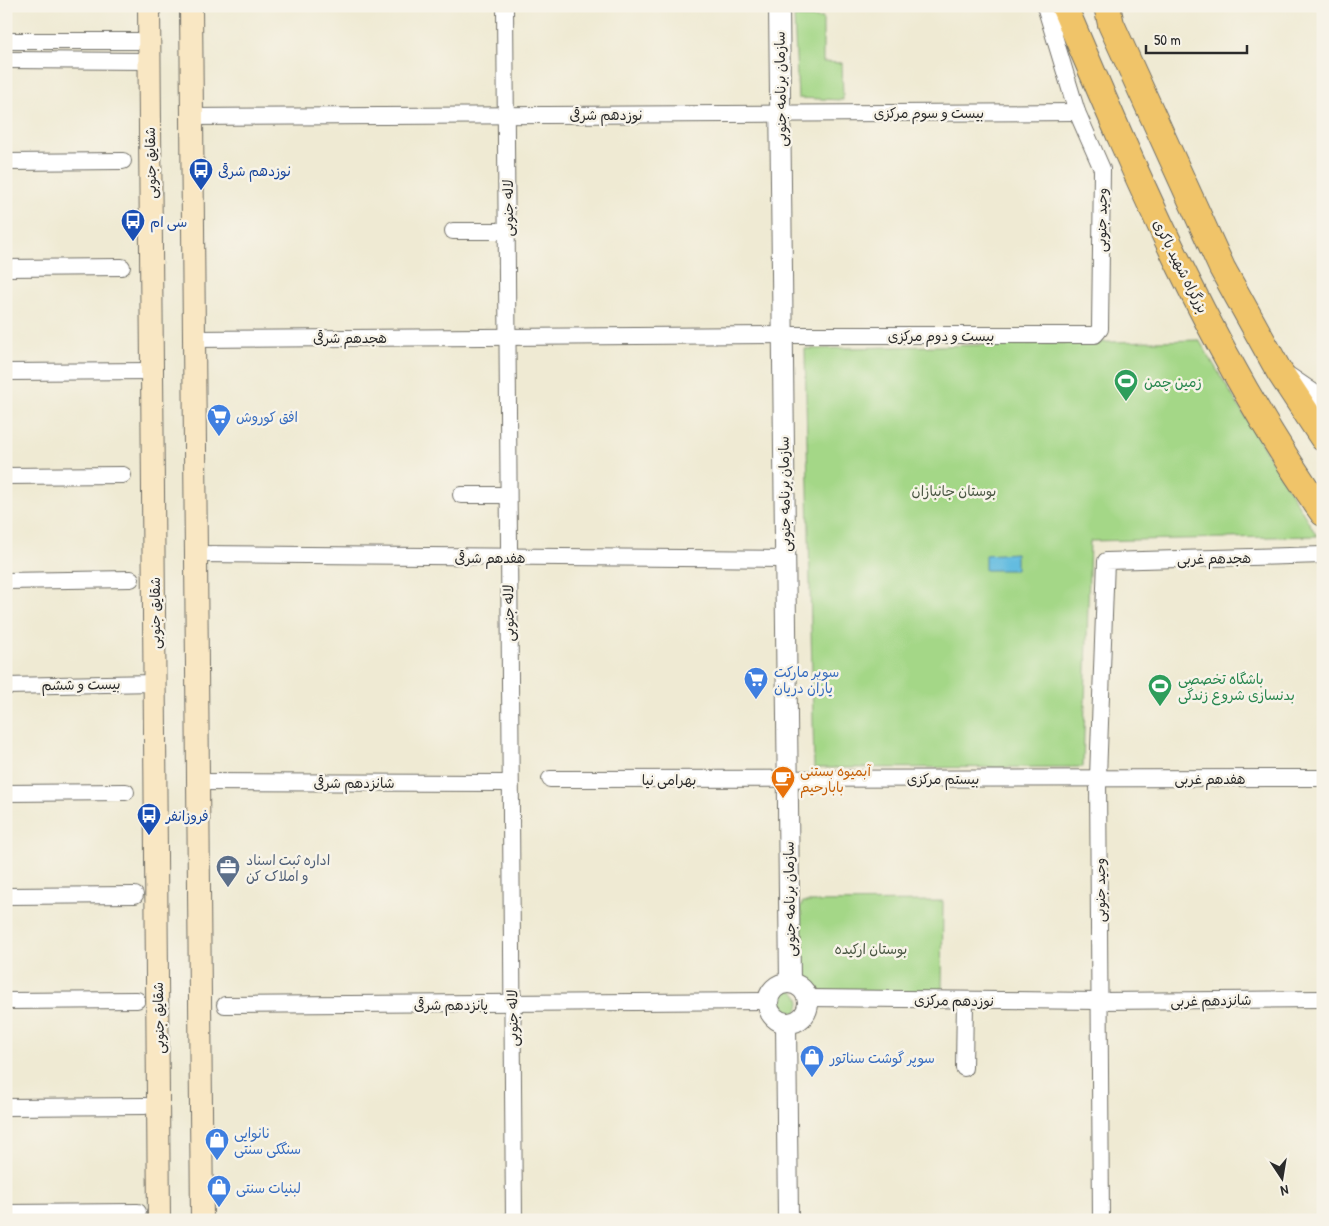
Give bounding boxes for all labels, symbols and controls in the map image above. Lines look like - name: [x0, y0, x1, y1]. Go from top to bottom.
- scale bar: [1146, 22, 1248, 54]
- text: 50 m: [1154, 29, 1181, 50]
- street label: سازمان برنامه جنوبی: [769, 31, 792, 147]
- street label: بیست و سوم مرکزی: [874, 103, 984, 125]
- street label: نوزدهم شرقی: [570, 105, 642, 126]
- street label: شقایق جنوبی: [140, 127, 161, 199]
- bus stop icon: نوزدهم شرقی: [188, 157, 214, 191]
- place label: نوزدهم شرقی: [218, 161, 291, 182]
- street label: لاله جنوبی: [498, 179, 518, 237]
- street label: وحید جنوبی: [1091, 188, 1112, 252]
- bus stop icon: سی ام: [120, 208, 146, 242]
- place label: سی ام: [150, 212, 187, 233]
- street label: بزرگراه شهید باکری: [1149, 216, 1213, 316]
- street label: بیست و دوم مرکزی: [888, 326, 994, 347]
- street label: هجدهم شرقی: [313, 328, 387, 349]
- sports icon: زمین چمن: [1113, 368, 1139, 402]
- place label: زمین چمن: [1144, 372, 1202, 392]
- supermarket icon: افق کوروش: [206, 403, 232, 437]
- place label: افق کوروش: [236, 407, 298, 426]
- street label: سازمان برنامه جنوبی: [773, 436, 796, 552]
- park label: بوستان جانبازان: [912, 481, 996, 500]
- street label: هفدهم شرقی: [454, 548, 526, 569]
- street label: هجدهم غربی: [1177, 548, 1251, 570]
- street label: شقایق جنوبی: [145, 577, 165, 649]
- street label: لاله جنوبی: [498, 584, 519, 642]
- place label: سوپر مارکت یاران دریان: [774, 662, 839, 697]
- supermarket icon: سوپر مارکت یاران دریان: [743, 666, 769, 700]
- place label: باشگاه تخصصی بدنسازی شروع زندگی: [1178, 669, 1295, 706]
- sports icon: باشگاه تخصصی بدنسازی شروع زندگی: [1147, 673, 1173, 707]
- street label: بیست و ششم: [41, 674, 121, 696]
- place label: آبمیوه بستنی بابارحیم: [800, 761, 871, 798]
- cafe icon: آبمیوه بستنی بابارحیم: [770, 765, 796, 799]
- street label: بیستم مرکزی: [907, 769, 979, 790]
- street label: هفدهم غربی: [1174, 769, 1246, 790]
- street label: بهرامی نیا: [642, 770, 696, 789]
- street label: شانزدهم شرقی: [313, 773, 395, 794]
- bus stop icon: فروزانفر: [136, 802, 162, 836]
- place label: فروزانفر: [165, 806, 209, 825]
- street label: سازمان برنامه جنوبی: [778, 841, 801, 957]
- place label: اداره ثبت اسناد و املاک کن: [246, 850, 330, 885]
- office icon: اداره ثبت اسناد و املاک کن: [215, 854, 241, 888]
- street label: وحید جنوبی: [1090, 858, 1110, 922]
- park label: بوستان ارکیده: [835, 939, 907, 958]
- street label: شقایق جنوبی: [148, 982, 169, 1054]
- street label: لاله جنوبی: [502, 989, 523, 1047]
- street label: نوزدهم مرکزی: [914, 990, 994, 1012]
- street label: شانزدهم غربی: [1170, 990, 1252, 1012]
- street label: پانزدهم شرقی: [414, 995, 488, 1016]
- shop icon: سوپر گوشت سناتور: [799, 1044, 825, 1078]
- place label: سوپر گوشت سناتور: [829, 1048, 935, 1068]
- place label: نانوایی سنگکی سنتی: [234, 1123, 301, 1158]
- shop icon: نانوایی سنگکی سنتی: [204, 1127, 230, 1161]
- north arrow: [1256, 1154, 1306, 1204]
- shop icon: لبنیات سنتی: [206, 1174, 232, 1208]
- place label: لبنیات سنتی: [236, 1178, 301, 1197]
- text: N: [1279, 1181, 1290, 1201]

